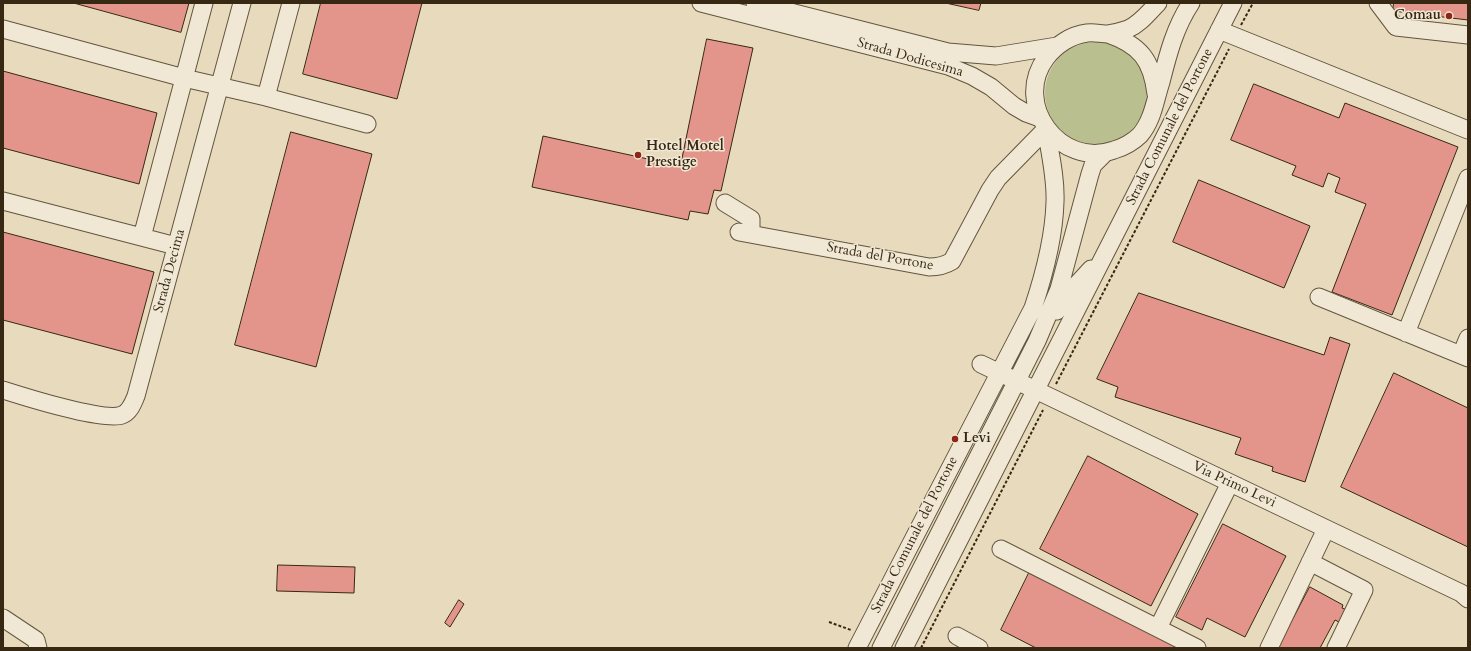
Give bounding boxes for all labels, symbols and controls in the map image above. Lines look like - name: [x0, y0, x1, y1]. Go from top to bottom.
- place label: Comau: [1394, 8, 1441, 24]
- marker: Comau: [1444, 11, 1454, 21]
- street label: Strada Dodicesima: [855, 35, 965, 81]
- street label: Strada Comunale del Portone: [1123, 46, 1217, 208]
- place label: Hotel Motel Prestige: [646, 139, 724, 172]
- marker: Hotel Motel Prestige: [633, 150, 643, 160]
- street label: Strada Decima: [151, 227, 189, 315]
- street label: Strada del Portone: [825, 239, 935, 275]
- place label: Levi: [963, 431, 991, 447]
- marker: Levi: [950, 434, 960, 444]
- street label: Strada Comunale del Portone: [868, 454, 962, 616]
- street label: Via Primo Levi: [1189, 458, 1279, 512]

